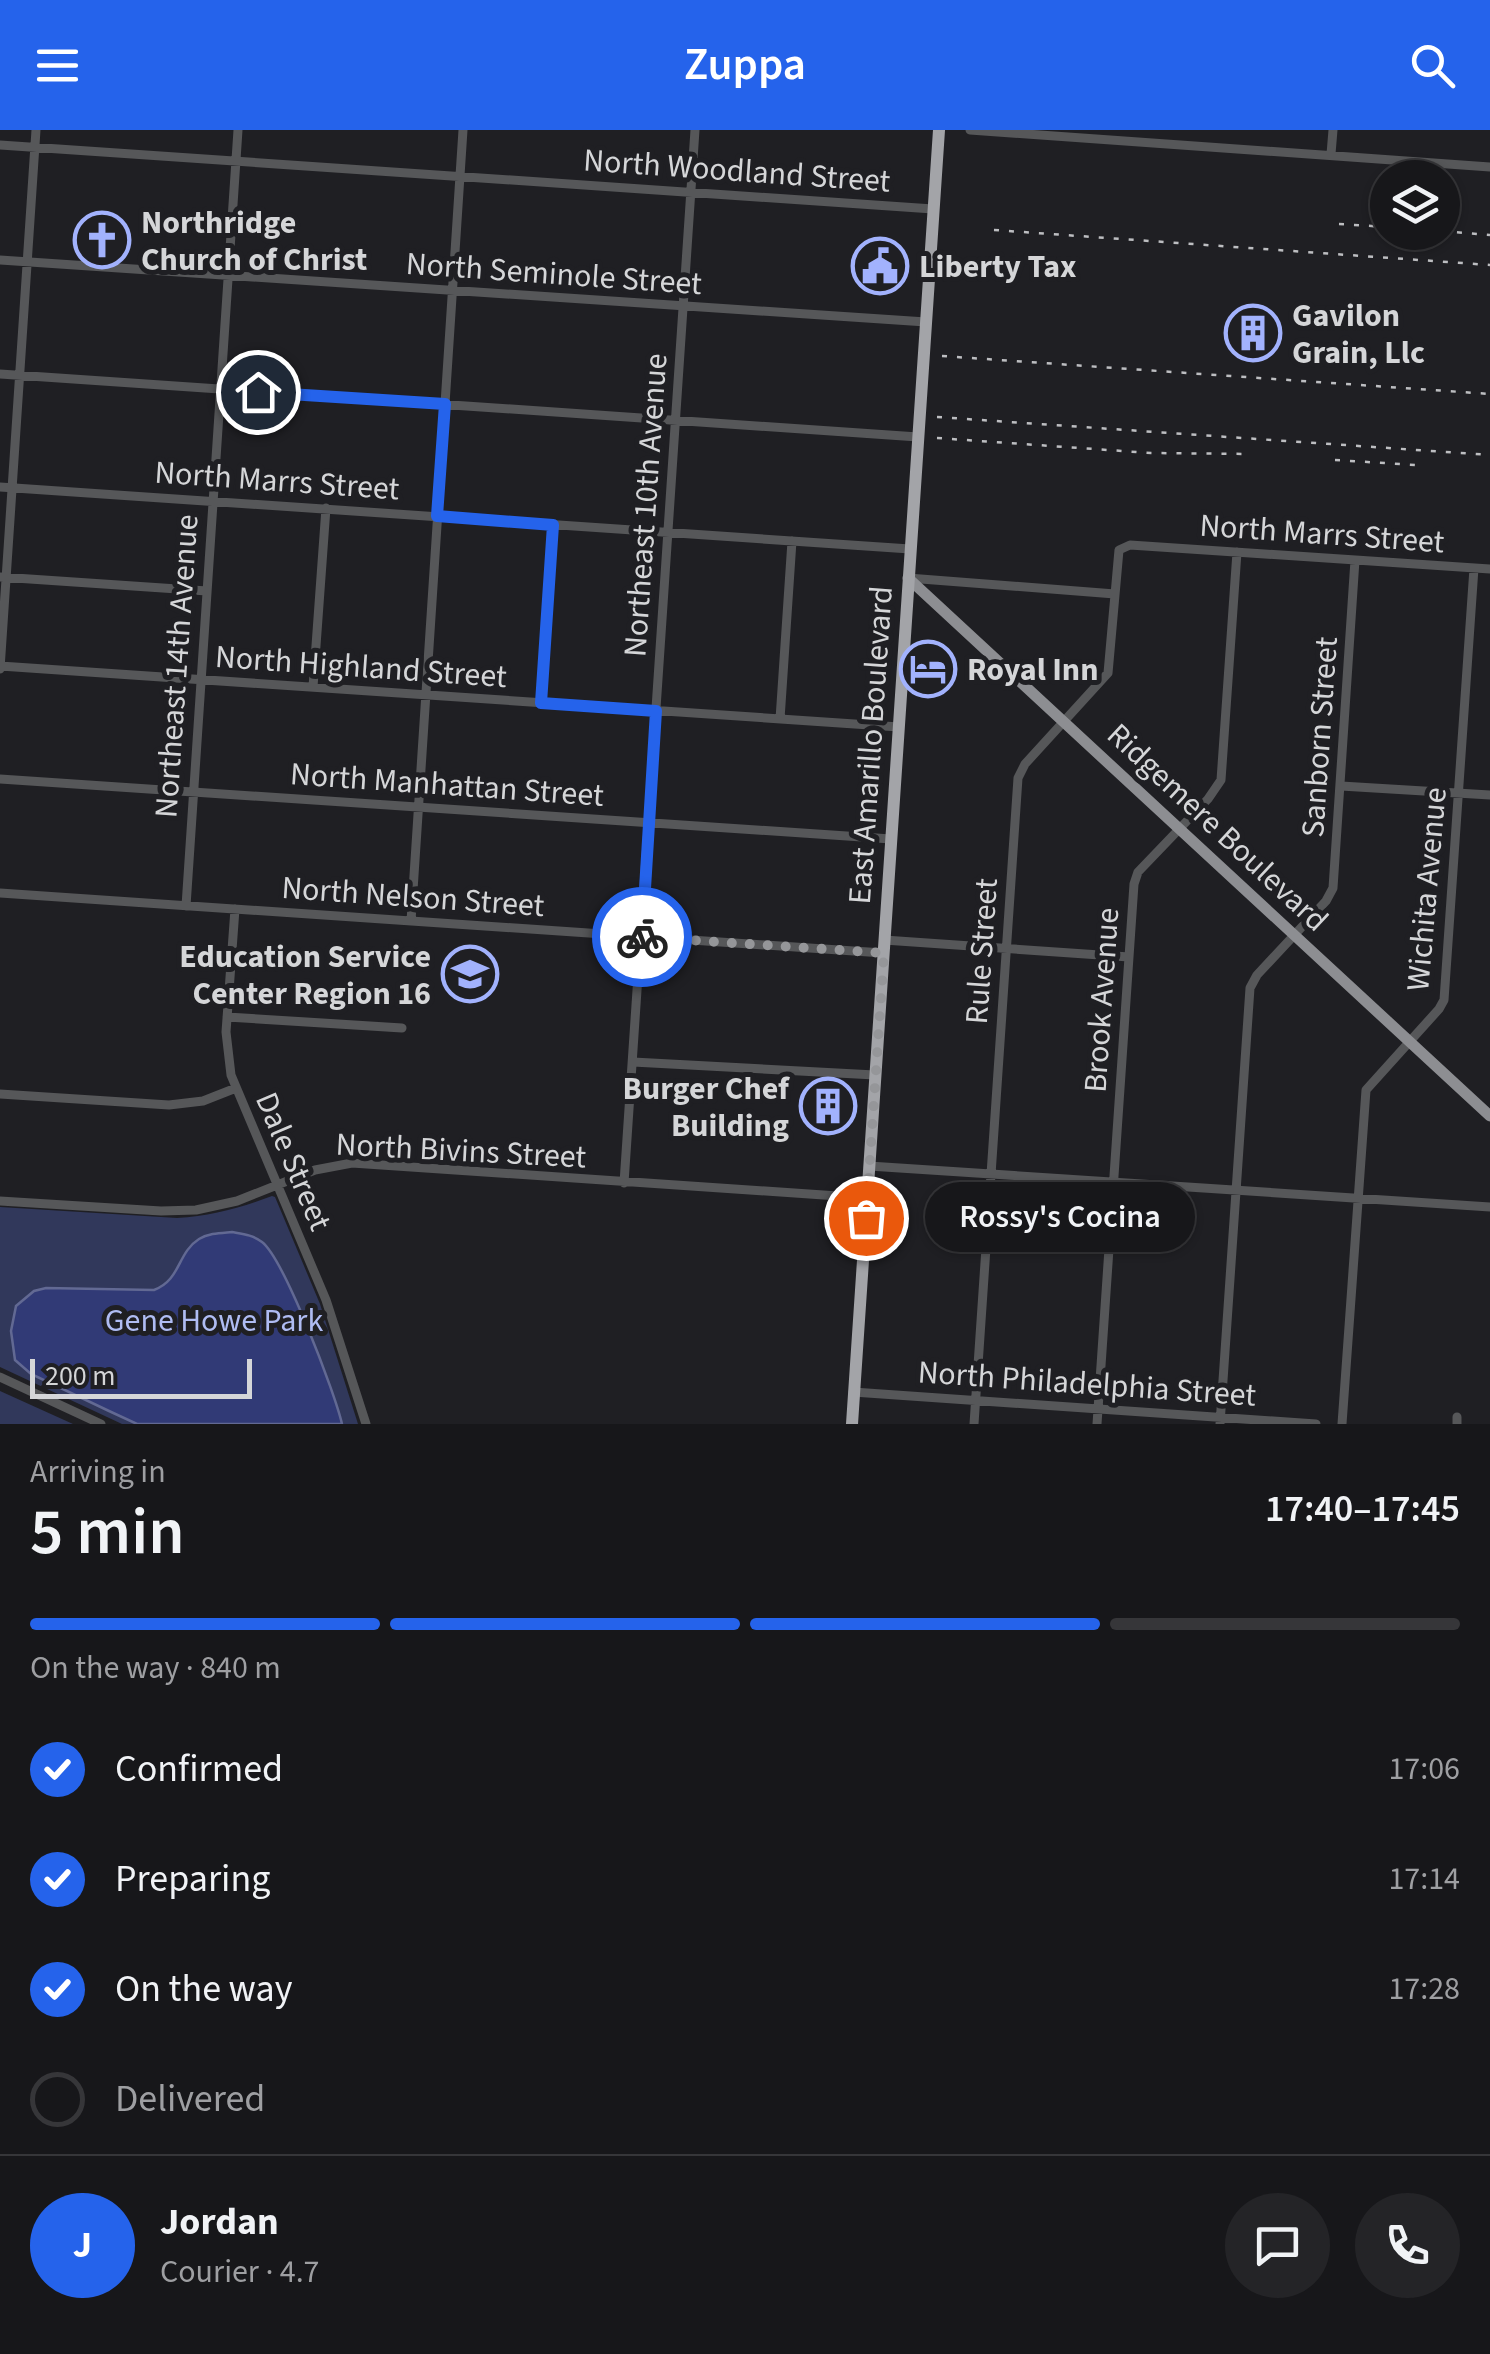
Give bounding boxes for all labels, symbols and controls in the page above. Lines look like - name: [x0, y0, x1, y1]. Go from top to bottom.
- text: Zuppa: [684, 33, 806, 97]
- icon: menu: [30, 38, 85, 93]
- icon: search: [1405, 38, 1460, 93]
- street label: North Woodland Street: [582, 137, 892, 205]
- map controls: [1370, 160, 1460, 250]
- button: layers: [1370, 160, 1460, 250]
- place label: Northridge Church of Christ: [141, 200, 367, 283]
- church icon: Northridge Church of Christ: [72, 210, 132, 270]
- public building icon: Liberty Tax: [850, 236, 910, 296]
- street label: North Seminole Street: [404, 241, 704, 307]
- place label: Liberty Tax: [919, 244, 1076, 290]
- place label: Gavilon Grain, Llc: [1292, 293, 1425, 376]
- building icon: Gavilon Grain, Llc: [1223, 303, 1283, 363]
- pin: [216, 350, 301, 435]
- street label: Northeast 10th Avenue: [612, 352, 680, 658]
- icon: home: [231, 365, 286, 420]
- street label: North Marrs Street: [153, 449, 401, 513]
- street label: North Marrs Street: [1198, 502, 1446, 566]
- street label: Northeast 14th Avenue: [143, 513, 211, 819]
- street label: East Amarillo Boulevard: [837, 584, 905, 906]
- street label: North Highland Street: [214, 634, 508, 700]
- street label: Sanborn Street: [1290, 635, 1350, 839]
- hotel icon: Royal Inn: [898, 639, 958, 699]
- place label: Royal Inn: [967, 647, 1098, 693]
- street label: Ridgemere Boulevard: [1096, 713, 1338, 943]
- street label: North Manhattan Street: [289, 751, 605, 819]
- street label: Wichita Avenue: [1395, 785, 1459, 993]
- street label: North Nelson Street: [280, 865, 546, 929]
- street label: Rule Street: [954, 876, 1010, 1026]
- courier: [592, 887, 692, 987]
- street label: Brook Avenue: [1073, 906, 1131, 1094]
- icon: bike: [615, 910, 670, 965]
- place label: Education Service Center Region 16: [179, 934, 431, 1017]
- school or university icon: Education Service Center Region 16: [440, 944, 500, 1004]
- place label: Burger Chef Building: [623, 1066, 790, 1149]
- building icon: Burger Chef Building: [798, 1076, 858, 1136]
- street label: Dale Street: [243, 1085, 343, 1238]
- street label: North Bivins Street: [335, 1121, 588, 1181]
- pin: [824, 1176, 909, 1261]
- callout: Rossy's Cocina: [926, 1183, 1196, 1253]
- icon: bag: [839, 1191, 894, 1246]
- text: Rossy's Cocina: [959, 1194, 1161, 1240]
- park label: Gene Howe Park: [105, 1298, 323, 1344]
- street label: North Philadelphia Street: [916, 1349, 1258, 1419]
- scale bar: [30, 1354, 252, 1398]
- text: 200 m: [45, 1356, 116, 1396]
- text: Arriving in: [30, 1449, 166, 1495]
- text: 17:40–17:45: [1265, 1482, 1460, 1536]
- text: 5 min: [30, 1486, 185, 1579]
- text: On the way · 840 m: [30, 1645, 281, 1691]
- icon: check: [30, 1742, 85, 1797]
- text: Confirmed: [115, 1742, 283, 1796]
- text: 17:06: [1388, 1746, 1460, 1792]
- icon: check: [30, 1852, 85, 1907]
- text: Preparing: [115, 1852, 270, 1906]
- text: 17:14: [1388, 1856, 1460, 1902]
- icon: check: [30, 1962, 85, 2017]
- text: On the way: [115, 1962, 292, 2016]
- text: 17:28: [1388, 1966, 1460, 2012]
- text: Delivered: [115, 2072, 265, 2126]
- button: chat: [1225, 2193, 1330, 2298]
- button: phone: [1355, 2193, 1460, 2298]
- text: Jordan: [160, 2195, 279, 2249]
- text: J: [73, 2218, 92, 2272]
- text: Courier · 4.7: [160, 2249, 320, 2295]

